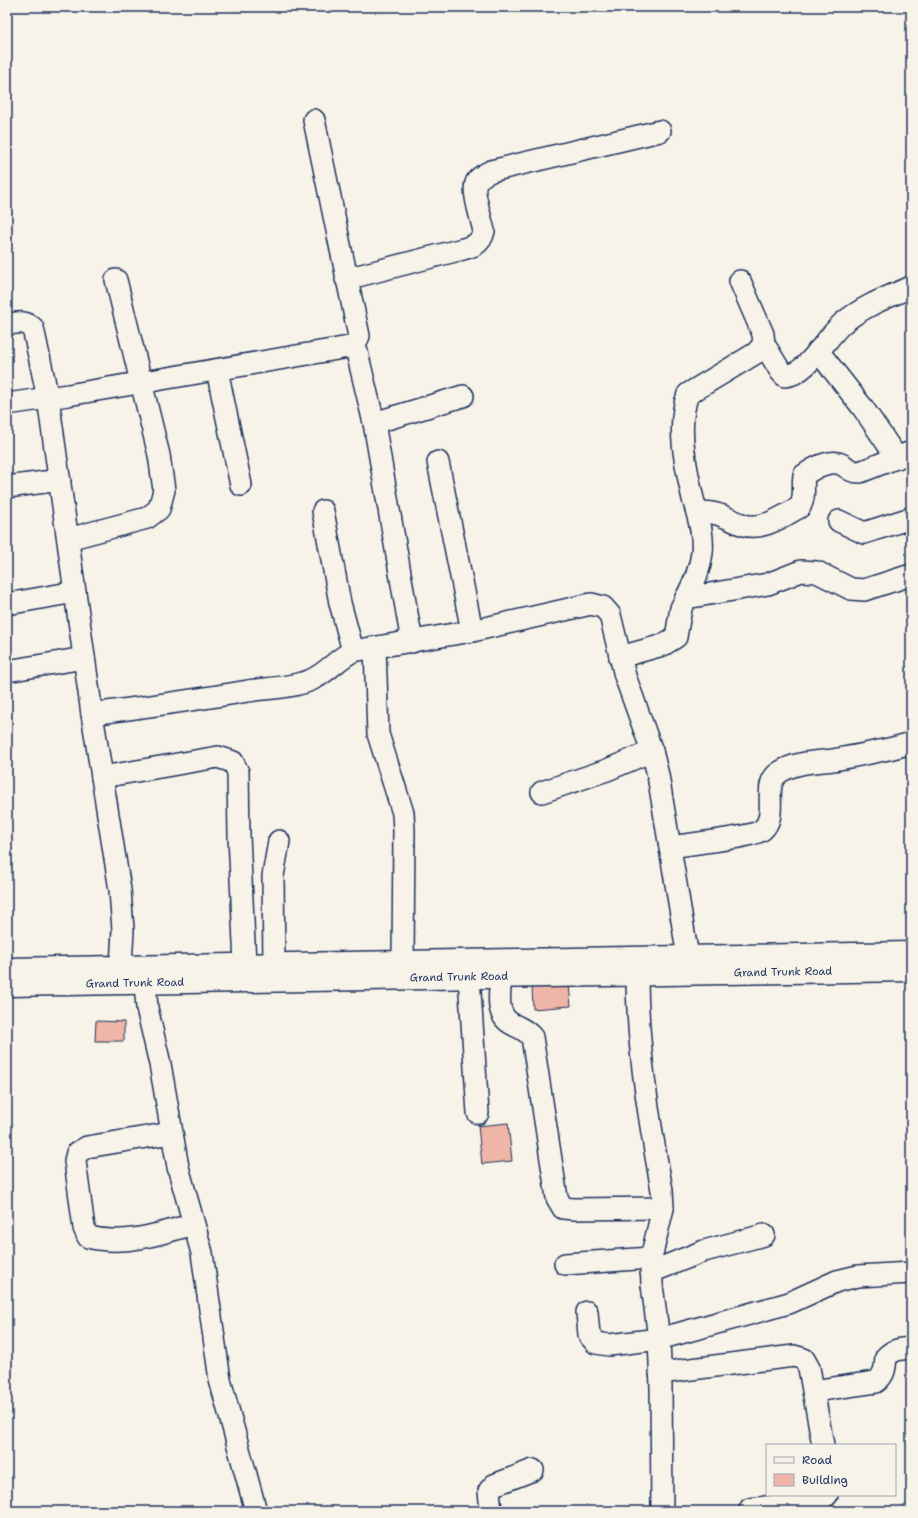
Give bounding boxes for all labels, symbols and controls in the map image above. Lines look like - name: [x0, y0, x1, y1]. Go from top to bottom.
- street label: Grand Trunk Road: [734, 964, 832, 980]
- street label: Grand Trunk Road: [410, 969, 508, 985]
- street label: Grand Trunk Road: [86, 975, 184, 991]
- legend: [766, 1444, 896, 1496]
- text: Road: [802, 1452, 833, 1468]
- text: Building: [802, 1472, 848, 1488]

